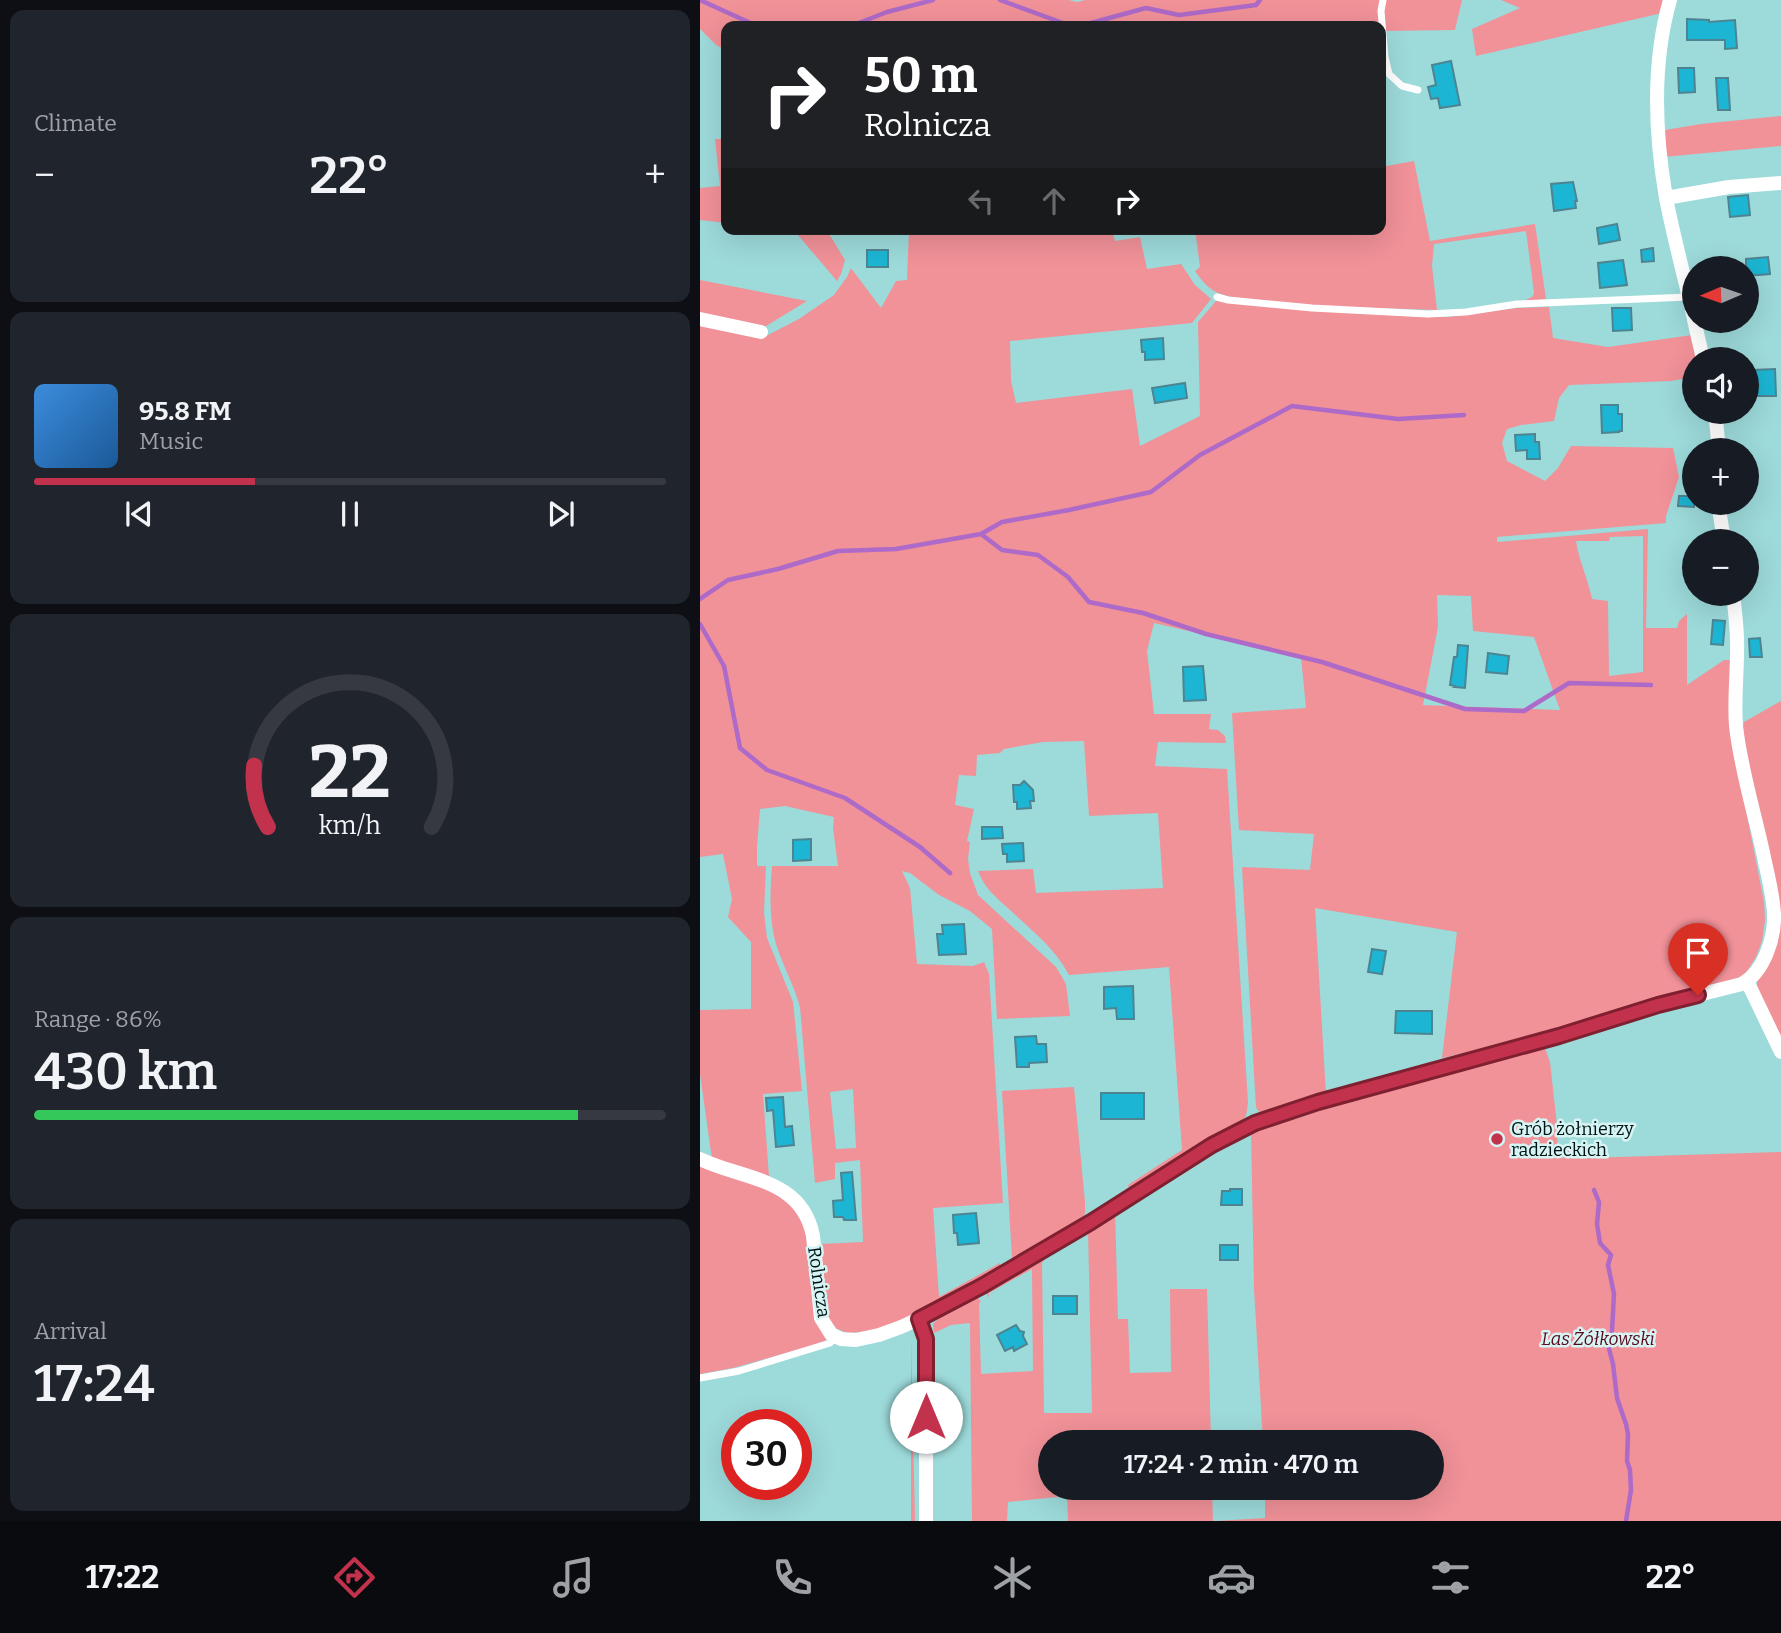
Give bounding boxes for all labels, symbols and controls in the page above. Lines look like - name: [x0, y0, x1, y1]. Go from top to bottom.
- text: 50 m: [864, 46, 977, 105]
- icon: right: [749, 49, 840, 140]
- text: Rolnicza: [864, 106, 991, 144]
- text: Climate: [34, 109, 117, 137]
- text: 22°: [309, 144, 390, 207]
- text: −: [34, 152, 55, 198]
- text: +: [644, 152, 666, 198]
- icon: left: [962, 182, 1000, 220]
- icon: ahead: [1035, 182, 1073, 220]
- icon: right: [1108, 182, 1146, 220]
- north arrow: [1682, 256, 1759, 332]
- map controls: [1682, 256, 1759, 606]
- button: sound: [1682, 347, 1759, 424]
- text: 95.8 FM: [139, 396, 231, 427]
- text: Music: [139, 427, 203, 455]
- button: +: [1682, 438, 1759, 515]
- icon: previous: [120, 495, 158, 533]
- icon: pause: [331, 495, 369, 533]
- icon: next: [542, 495, 580, 533]
- button: −: [1682, 529, 1759, 606]
- text: 22: [309, 729, 391, 816]
- text: km/h: [319, 810, 381, 840]
- pin: [1668, 923, 1728, 995]
- icon: arrive: [1679, 934, 1717, 972]
- text: Range · 86%: [34, 1005, 162, 1033]
- text: 430 km: [34, 1040, 217, 1103]
- place label: Grób żołnierzy radzieckich: [1511, 1118, 1634, 1161]
- marker: Grób żołnierzy radzieckich: [1489, 1131, 1505, 1147]
- street label: Rolnicza: [803, 1245, 835, 1319]
- text: Arrival: [34, 1317, 107, 1345]
- park label: Las Żółkowski: [1541, 1328, 1655, 1350]
- text: 17:24: [34, 1352, 155, 1415]
- position arrow: [889, 1380, 963, 1454]
- speed limit sign: 30: [721, 1409, 812, 1500]
- text: 17:24 · 2 min · 470 m: [1123, 1449, 1359, 1480]
- icon: directions: [330, 1553, 379, 1602]
- icon: music: [549, 1553, 598, 1602]
- icon: phone: [768, 1553, 817, 1602]
- icon: climate: [988, 1553, 1037, 1602]
- icon: car: [1207, 1553, 1256, 1602]
- icon: filters: [1426, 1553, 1475, 1602]
- text: 17:22: [85, 1558, 159, 1596]
- text: 22°: [1646, 1558, 1696, 1596]

